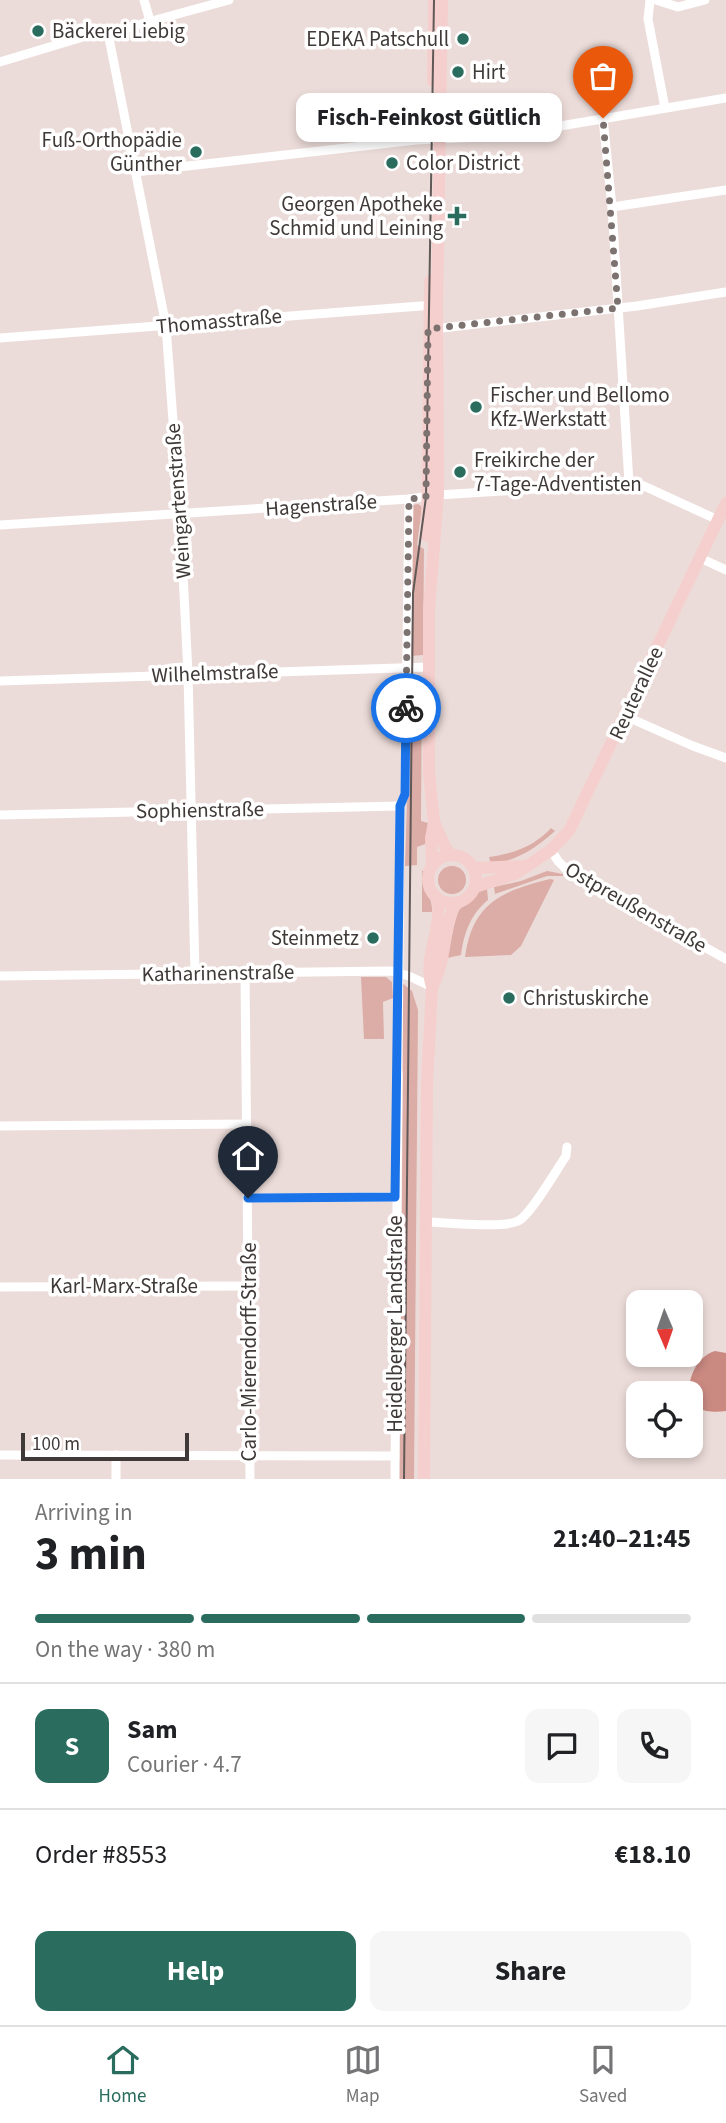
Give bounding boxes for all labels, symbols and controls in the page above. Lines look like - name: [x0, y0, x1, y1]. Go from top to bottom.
- place label: Bäckerei Liebig: [52, 16, 185, 46]
- marker: Bäckerei Liebig: [30, 23, 46, 39]
- place label: EDEKA Patschull: [306, 24, 449, 54]
- marker: EDEKA Patschull: [455, 31, 471, 47]
- pin: [573, 46, 633, 118]
- place label: Hirt: [472, 57, 505, 87]
- icon: bag: [584, 57, 622, 95]
- marker: Hirt: [450, 64, 466, 80]
- callout: Fisch-Feinkost Gütlich: [295, 94, 561, 142]
- text: Fisch-Feinkost Gütlich: [317, 101, 541, 134]
- place label: Fuß-Orthopädie Günther: [42, 125, 183, 179]
- marker: Fuß-Orthopädie Günther: [188, 144, 204, 160]
- place label: Color District: [406, 148, 520, 178]
- marker: Color District: [384, 155, 400, 171]
- place label: Georgen Apotheke Schmid und Leining: [269, 189, 443, 243]
- marker: Georgen Apotheke Schmid und Leining: [449, 208, 465, 224]
- street label: Thomasstraße: [155, 301, 283, 341]
- place label: Fischer und Bellomo Kfz-Werkstatt: [490, 380, 670, 434]
- marker: Fischer und Bellomo Kfz-Werkstatt: [468, 399, 484, 415]
- street label: Weingartenstraße: [158, 422, 198, 580]
- place label: Freikirche der 7-Tage-Adventisten: [474, 445, 642, 499]
- marker: Freikirche der 7-Tage-Adventisten: [452, 464, 468, 480]
- street label: Hagenstraße: [264, 486, 378, 524]
- street label: Reuterallee: [601, 641, 671, 745]
- street label: Wilhelmstraße: [151, 656, 279, 690]
- courier: [371, 673, 441, 743]
- icon: bike: [387, 689, 425, 727]
- street label: Sophienstraße: [136, 794, 264, 826]
- street label: Ostpreußenstraße: [559, 854, 713, 960]
- place label: Steinmetz: [271, 923, 359, 953]
- marker: Steinmetz: [365, 930, 381, 946]
- street label: Katharinenstraße: [141, 957, 295, 989]
- place label: Christuskirche: [523, 983, 649, 1013]
- marker: Christuskirche: [501, 990, 517, 1006]
- pin: [218, 1126, 278, 1198]
- icon: home: [229, 1137, 267, 1175]
- street label: Heidelberger Landstraße: [380, 1215, 410, 1433]
- street label: Carlo-Mierendorff-Straße: [234, 1242, 264, 1462]
- street label: Karl-Marx-Straße: [50, 1271, 198, 1301]
- north arrow: [626, 1290, 704, 1367]
- map controls: [626, 1290, 703, 1458]
- button: locate: [626, 1381, 703, 1458]
- scale bar: [21, 1430, 189, 1462]
- text: 100 m: [32, 1431, 80, 1458]
- text: Arriving in: [35, 1496, 133, 1529]
- text: 21:40–21:45: [553, 1520, 691, 1557]
- text: 3 min: [35, 1522, 147, 1587]
- text: On the way · 380 m: [35, 1633, 215, 1666]
- button: chat: [525, 1709, 599, 1783]
- button: phone: [617, 1709, 691, 1783]
- text: Sam: [127, 1711, 177, 1748]
- text: S: [65, 1728, 79, 1765]
- text: Courier · 4.7: [127, 1748, 242, 1781]
- text: Order #8553: [35, 1836, 167, 1873]
- text: €18.10: [615, 1836, 691, 1873]
- button: Help: [35, 1931, 356, 2011]
- button: Share: [370, 1931, 691, 2011]
- tab: Home: [99, 2041, 146, 2110]
- tab: Map: [344, 2041, 382, 2110]
- tab: Saved: [579, 2041, 627, 2110]

